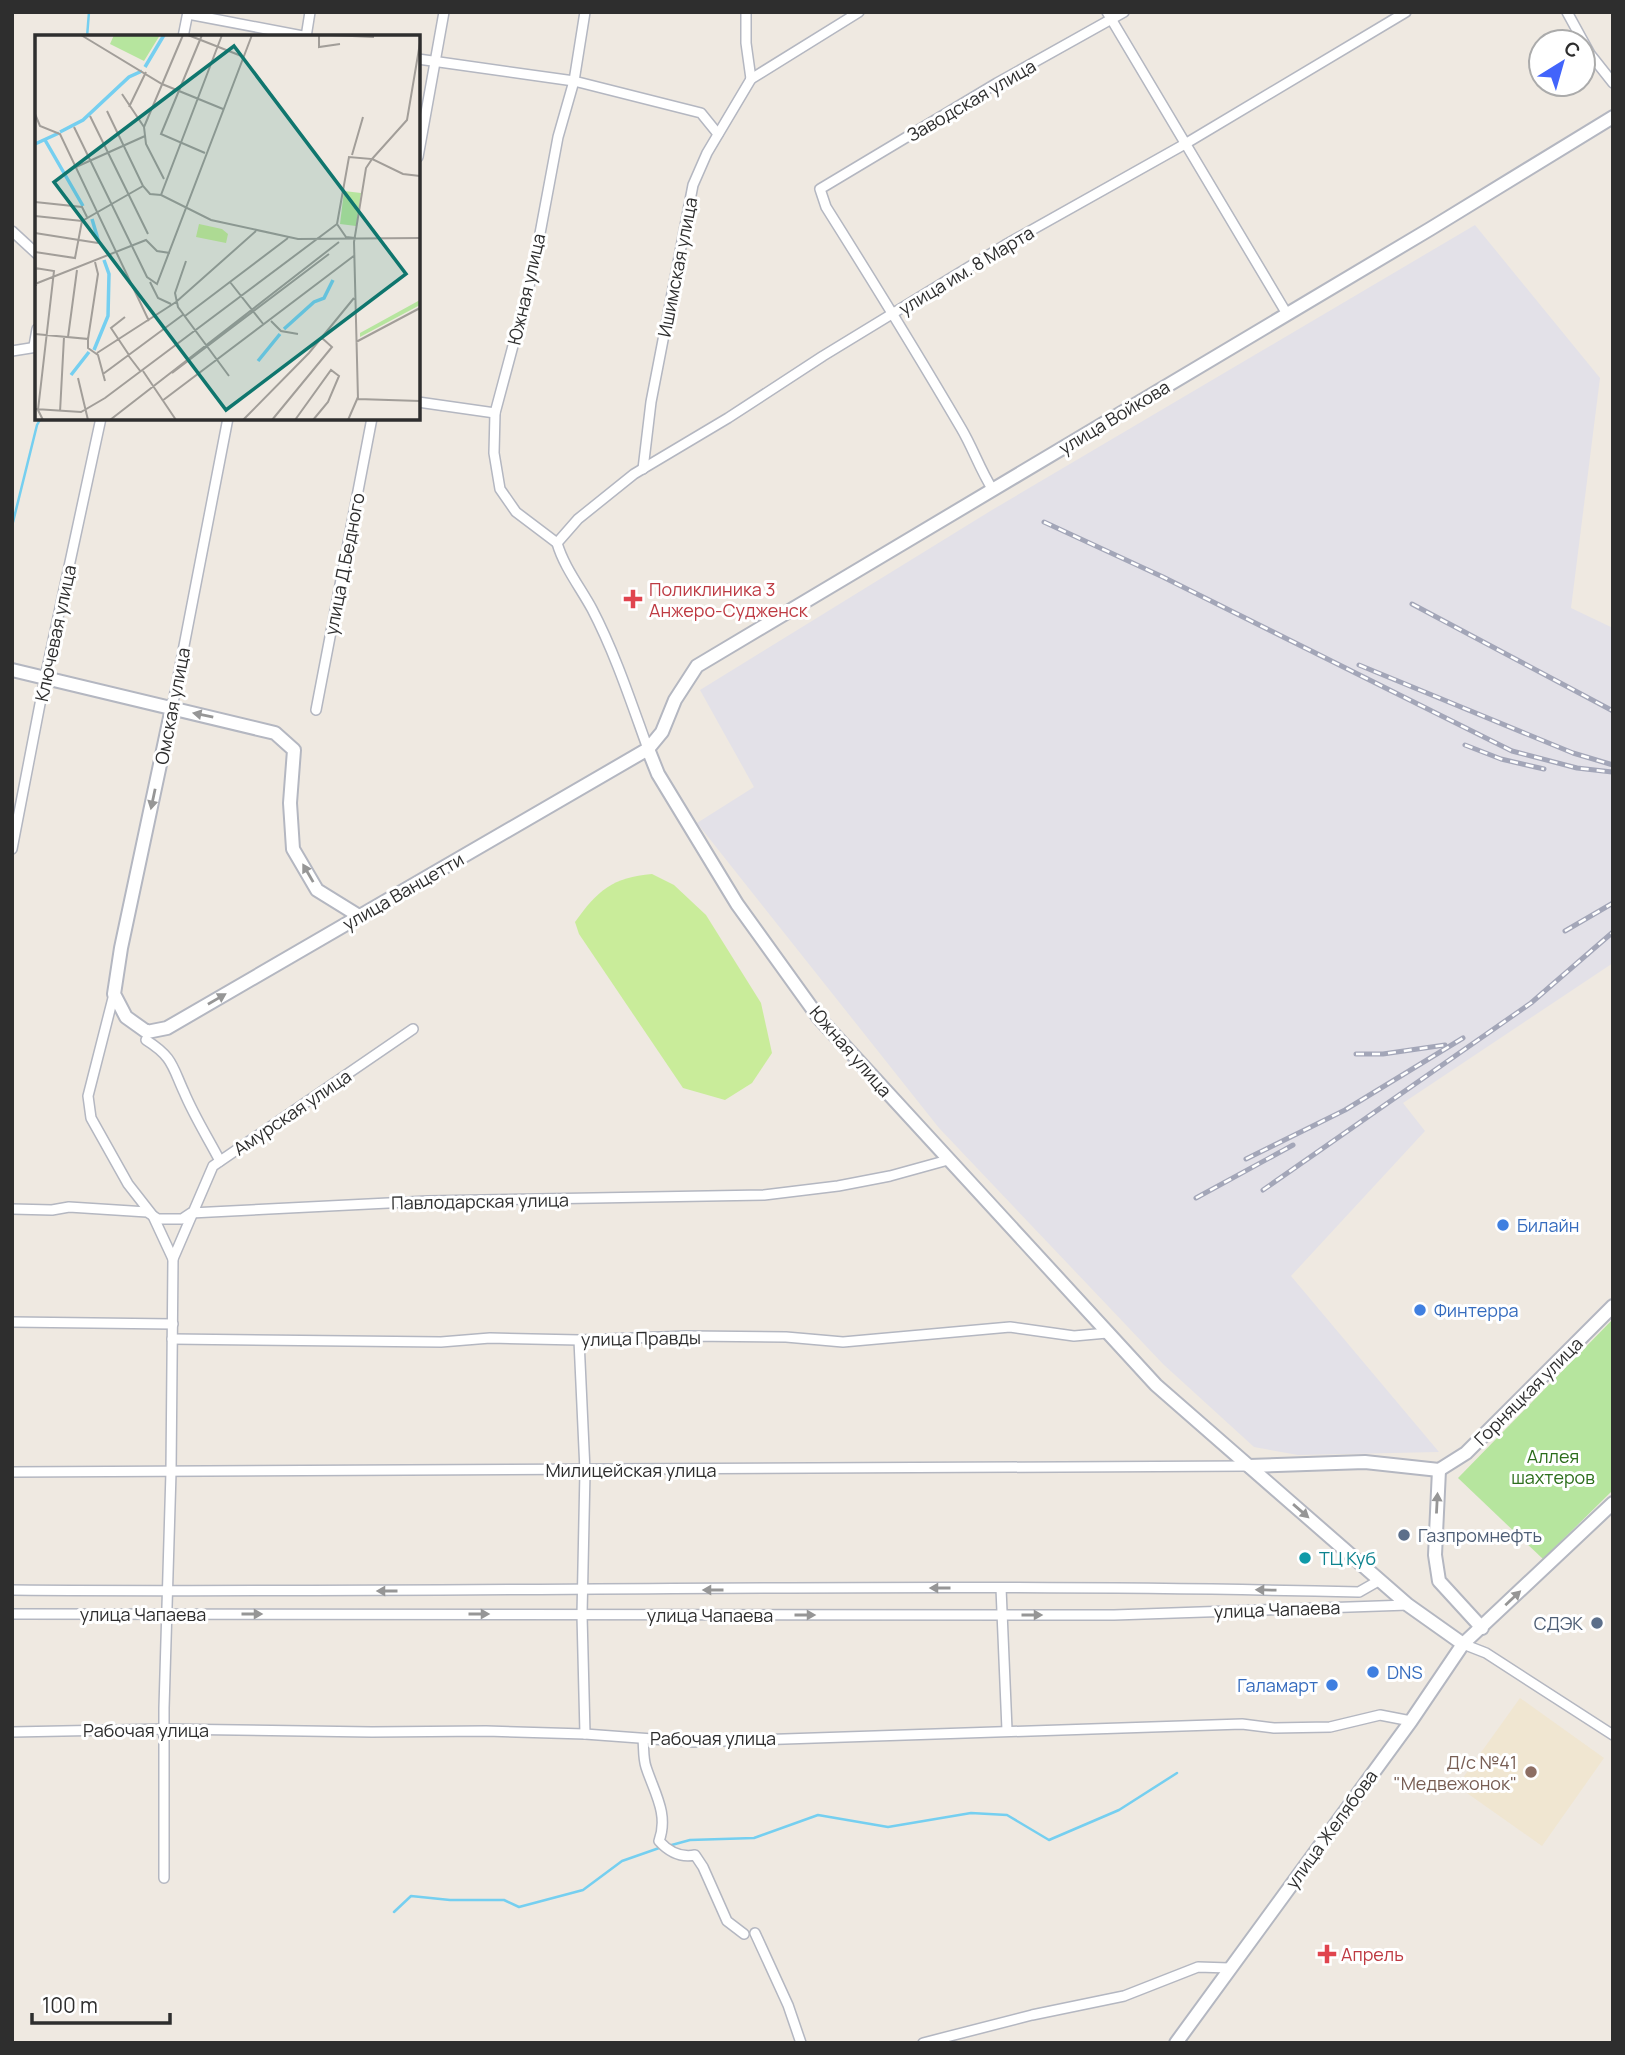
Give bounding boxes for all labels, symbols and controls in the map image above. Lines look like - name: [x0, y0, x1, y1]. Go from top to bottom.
- north arrow: [1527, 28, 1597, 98]
- inset map: [35, 35, 420, 420]
- text: С: [1559, 35, 1586, 64]
- street label: Заводская улица: [902, 53, 1040, 147]
- street label: Ишимская улица: [652, 195, 702, 339]
- street label: улица им. 8 Марта: [894, 220, 1038, 320]
- street label: Южная улица: [502, 231, 550, 347]
- street label: улица Войкова: [1054, 374, 1174, 460]
- street label: улица Д.Бедного: [318, 491, 370, 637]
- street label: Ключевая улица: [29, 563, 81, 703]
- place label: Поликлиника 3 Анжеро-Судженск: [649, 577, 809, 622]
- marker: Поликлиника 3 Анжеро-Судженск: [623, 589, 643, 609]
- street label: Омская улица: [149, 645, 195, 767]
- one-way arrow: [192, 709, 214, 720]
- one-way arrow: [147, 788, 158, 810]
- street label: улица Ванцетти: [338, 847, 468, 935]
- one-way arrow: [301, 864, 314, 883]
- one-way arrow: [207, 993, 226, 1005]
- street label: Южная улица: [805, 1000, 897, 1102]
- street label: Амурская улица: [228, 1064, 356, 1160]
- street label: Павлодарская улица: [391, 1187, 569, 1215]
- place label: Билайн: [1517, 1213, 1579, 1237]
- marker: Билайн: [1495, 1217, 1511, 1233]
- place label: Финтерра: [1434, 1298, 1519, 1322]
- marker: Финтерра: [1412, 1302, 1428, 1318]
- street label: улица Правды: [581, 1325, 701, 1351]
- street label: Горняцкая улица: [1468, 1331, 1588, 1451]
- park label: Аллея шахтеров: [1511, 1444, 1595, 1489]
- street label: Милицейская улица: [545, 1458, 717, 1482]
- one-way arrow: [1432, 1492, 1443, 1514]
- one-way arrow: [1292, 1503, 1310, 1519]
- place label: Газпромнефть: [1418, 1523, 1542, 1547]
- marker: Газпромнефть: [1396, 1527, 1412, 1543]
- place label: ТЦ Куб: [1319, 1546, 1376, 1570]
- marker: ТЦ Куб: [1297, 1550, 1313, 1566]
- one-way arrow: [929, 1582, 951, 1594]
- one-way arrow: [702, 1584, 724, 1595]
- one-way arrow: [1255, 1584, 1277, 1596]
- one-way arrow: [376, 1585, 398, 1597]
- one-way arrow: [1504, 1591, 1521, 1607]
- street label: улица Чапаева: [1213, 1595, 1341, 1623]
- street label: улица Чапаева: [80, 1602, 206, 1626]
- street label: улица Чапаева: [647, 1603, 773, 1627]
- one-way arrow: [241, 1608, 263, 1620]
- one-way arrow: [469, 1608, 491, 1620]
- one-way arrow: [794, 1609, 816, 1621]
- one-way arrow: [1022, 1609, 1044, 1621]
- place label: СДЭК: [1534, 1611, 1583, 1635]
- marker: СДЭК: [1589, 1615, 1605, 1631]
- place label: DNS: [1387, 1660, 1423, 1684]
- marker: DNS: [1365, 1664, 1381, 1680]
- place label: Галамарт: [1237, 1673, 1318, 1697]
- marker: Галамарт: [1324, 1677, 1340, 1693]
- street label: Рабочая улица: [83, 1718, 209, 1742]
- street label: Рабочая улица: [650, 1726, 776, 1750]
- place label: Д/с №41 "Медвежонок": [1394, 1750, 1517, 1795]
- marker: Д/с №41 "Медвежонок": [1523, 1764, 1539, 1780]
- street label: улица Желябова: [1280, 1765, 1382, 1893]
- place label: Апрель: [1341, 1942, 1404, 1966]
- marker: Апрель: [1319, 1946, 1335, 1962]
- scale bar: [32, 1982, 170, 2026]
- text: 100 m: [42, 1991, 98, 2019]

